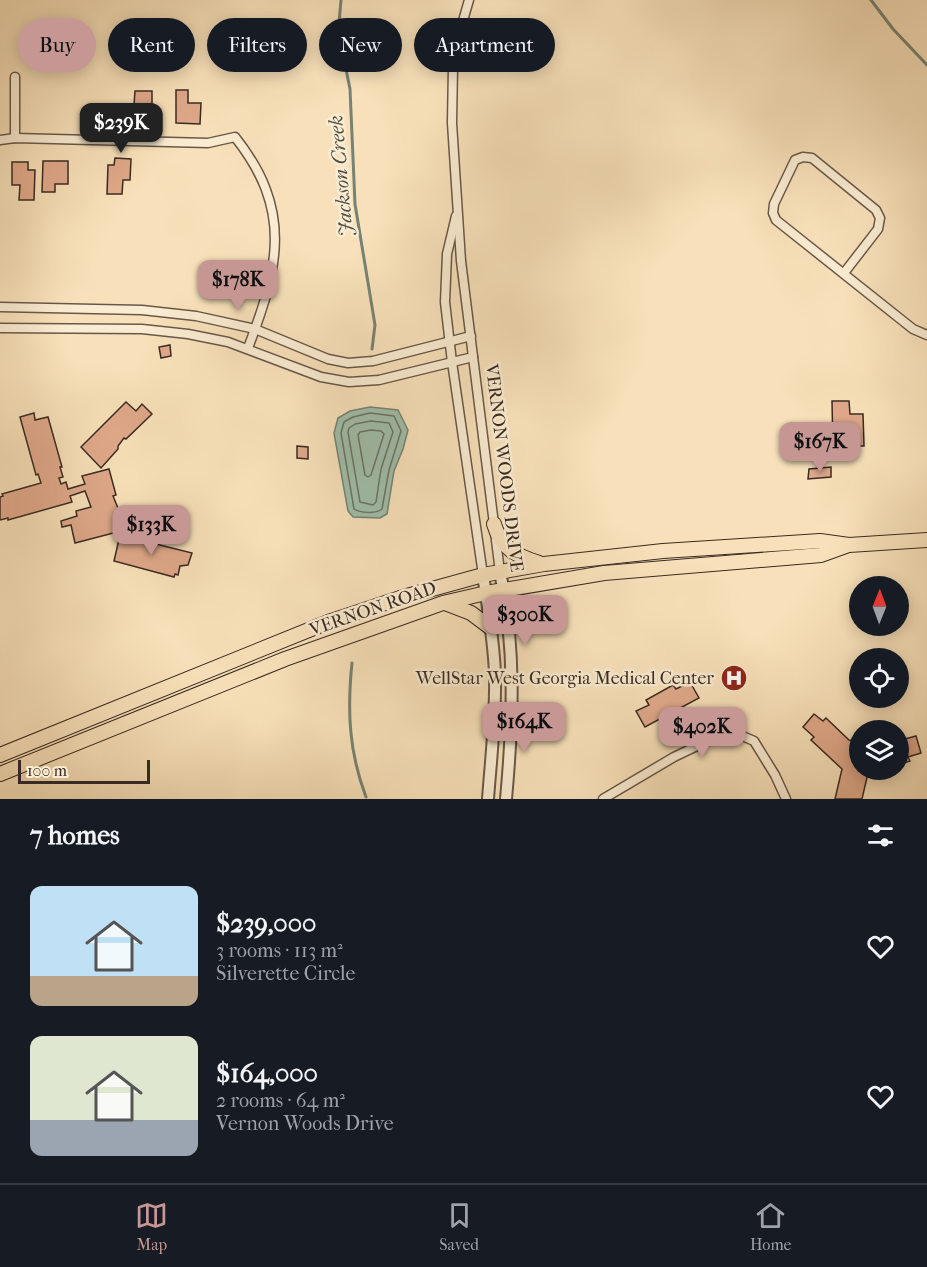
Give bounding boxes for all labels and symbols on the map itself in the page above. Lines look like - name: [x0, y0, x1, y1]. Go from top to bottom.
- pin: $239K: [79, 103, 163, 154]
- water label: Jackson Creek: [324, 114, 358, 238]
- pin: $178K: [196, 260, 280, 311]
- street label: VERNON WOODS DRIVE: [481, 362, 527, 573]
- pin: $167K: [778, 422, 862, 473]
- pin: $133K: [109, 505, 193, 556]
- north arrow: [849, 576, 909, 636]
- street label: VERNON ROAD: [306, 577, 439, 641]
- pin: $300K: [483, 595, 567, 646]
- hospital icon: WellStar West Georgia Medical Center: [719, 663, 749, 693]
- place label: WellStar West Georgia Medical Center: [415, 668, 714, 689]
- pin: $164K: [482, 702, 566, 753]
- pin: $402K: [660, 707, 744, 758]
- scale bar: [18, 757, 150, 784]

